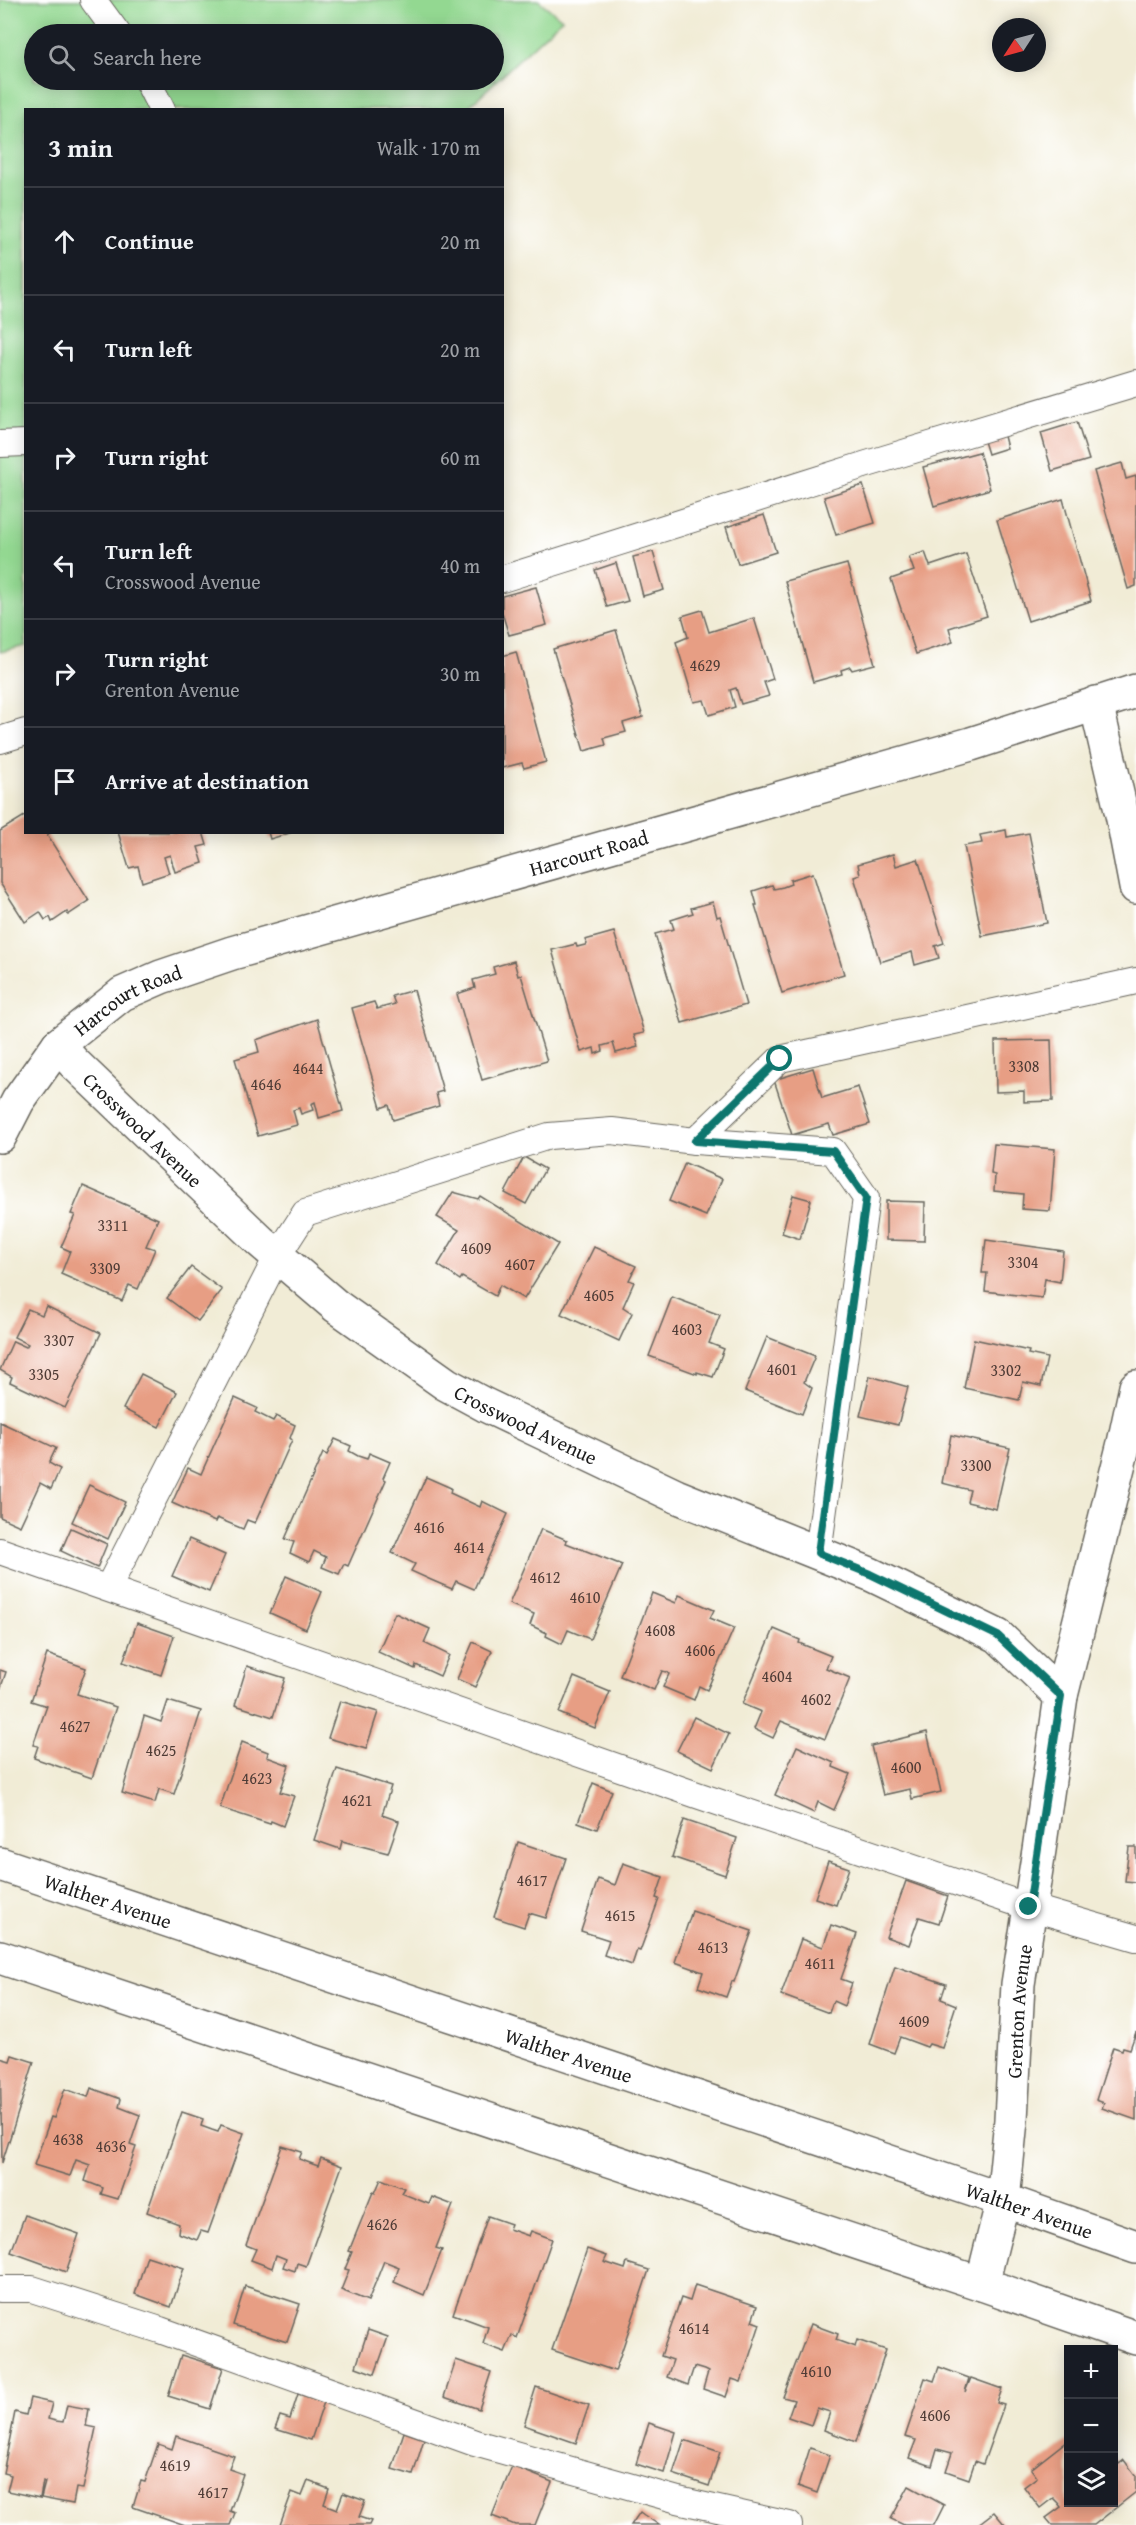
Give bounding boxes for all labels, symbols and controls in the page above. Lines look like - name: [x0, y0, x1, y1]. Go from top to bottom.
- north arrow: [992, 18, 1046, 72]
- search box: [24, 24, 504, 90]
- icon: search: [45, 41, 78, 74]
- text: Search here: [93, 41, 202, 73]
- text: 3 min: [48, 128, 113, 167]
- text: Walk · 170 m: [377, 133, 480, 162]
- icon: ahead: [48, 225, 81, 258]
- text: Continue: [105, 225, 194, 257]
- text: 20 m: [440, 227, 480, 256]
- icon: left: [48, 333, 81, 366]
- text: Turn left: [105, 333, 192, 365]
- text: 20 m: [440, 335, 480, 364]
- icon: right: [48, 441, 81, 474]
- text: Turn right: [105, 441, 208, 473]
- text: 60 m: [440, 443, 480, 472]
- text: Turn left: [105, 535, 192, 567]
- icon: left: [48, 549, 81, 582]
- text: 40 m: [440, 551, 480, 580]
- text: Crosswood Avenue: [105, 567, 261, 596]
- text: Turn right: [105, 643, 208, 675]
- house number: 4629: [690, 653, 721, 677]
- icon: right: [48, 657, 81, 690]
- text: 30 m: [440, 659, 480, 688]
- text: Grenton Avenue: [105, 675, 240, 704]
- icon: arrive: [48, 765, 81, 798]
- text: Arrive at destination: [105, 765, 309, 797]
- street label: Harcourt Road: [526, 822, 652, 883]
- street label: Harcourt Road: [67, 957, 185, 1042]
- route start: [766, 1045, 792, 1071]
- house number: 3308: [1009, 1054, 1040, 1078]
- house number: 4644: [293, 1056, 324, 1080]
- street label: Crosswood Avenue: [77, 1065, 210, 1194]
- house number: 4646: [251, 1072, 282, 1096]
- house number: 3311: [98, 1213, 128, 1237]
- house number: 4609: [461, 1236, 492, 1260]
- house number: 3304: [1008, 1250, 1039, 1274]
- house number: 4607: [505, 1252, 536, 1276]
- house number: 3309: [90, 1256, 121, 1280]
- house number: 4605: [584, 1283, 614, 1307]
- house number: 4603: [672, 1317, 702, 1341]
- house number: 3307: [44, 1328, 75, 1352]
- house number: 4601: [767, 1357, 797, 1381]
- house number: 3302: [991, 1358, 1021, 1382]
- house number: 3305: [29, 1362, 59, 1386]
- street label: Crosswood Avenue: [449, 1377, 603, 1471]
- house number: 3300: [961, 1453, 992, 1477]
- house number: 4616: [414, 1515, 445, 1539]
- house number: 4614: [454, 1535, 485, 1559]
- house number: 4612: [530, 1565, 560, 1589]
- house number: 4610: [570, 1585, 601, 1609]
- house number: 4608: [645, 1618, 676, 1642]
- house number: 4606: [685, 1638, 716, 1662]
- house number: 4604: [762, 1664, 793, 1688]
- house number: 4602: [801, 1687, 831, 1711]
- house number: 4627: [60, 1714, 91, 1738]
- house number: 4625: [146, 1738, 176, 1762]
- house number: 4600: [891, 1755, 922, 1779]
- house number: 4623: [242, 1766, 272, 1790]
- house number: 4621: [342, 1788, 372, 1812]
- street label: Walther Avenue: [40, 1865, 176, 1935]
- house number: 4617: [517, 1868, 548, 1892]
- route end: [1015, 1893, 1041, 1919]
- house number: 4615: [605, 1903, 635, 1927]
- house number: 4613: [698, 1935, 728, 1959]
- street label: Grenton Avenue: [999, 1942, 1039, 2079]
- house number: 4611: [805, 1951, 835, 1975]
- house number: 4609: [899, 2009, 930, 2033]
- street label: Walther Avenue: [501, 2020, 637, 2089]
- house number: 4638: [53, 2127, 84, 2151]
- house number: 4636: [96, 2134, 127, 2158]
- street label: Walther Avenue: [962, 2174, 1097, 2245]
- house number: 4626: [367, 2212, 398, 2236]
- house number: 4614: [679, 2316, 710, 2340]
- map controls: [1064, 2345, 1118, 2507]
- button: +: [1064, 2345, 1118, 2399]
- house number: 4610: [801, 2359, 832, 2383]
- button: −: [1064, 2399, 1118, 2453]
- house number: 4606: [920, 2403, 951, 2427]
- house number: 4619: [160, 2453, 191, 2477]
- button: layers: [1064, 2453, 1118, 2507]
- house number: 4617: [198, 2480, 229, 2504]

